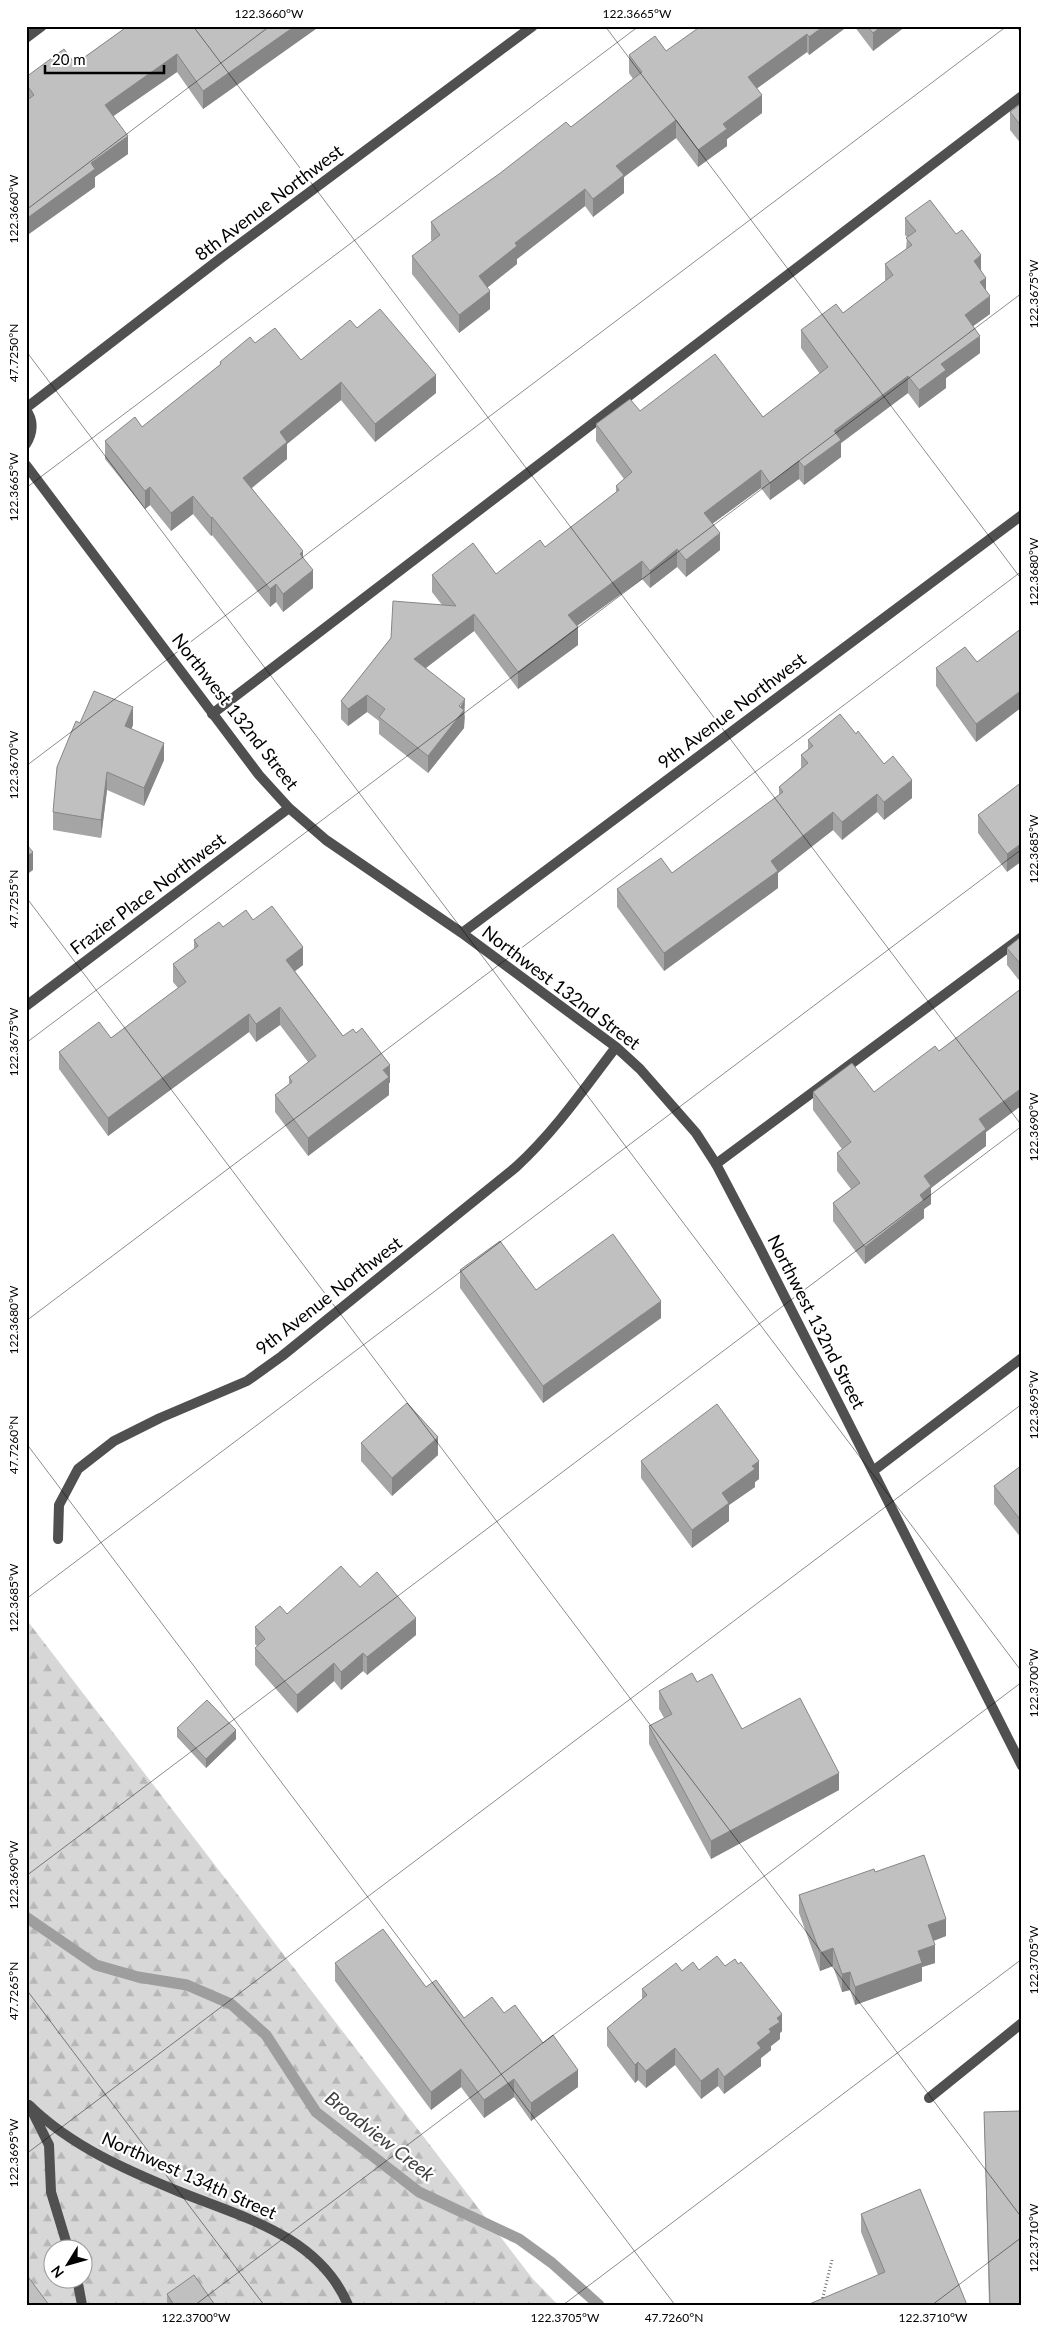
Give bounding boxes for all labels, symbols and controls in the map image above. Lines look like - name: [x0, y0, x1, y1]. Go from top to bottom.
- text: 122.3660°W: [235, 6, 304, 21]
- text: 122.3665°W: [603, 6, 672, 21]
- scale bar: [45, 42, 164, 74]
- text: 20 m: [52, 50, 86, 68]
- street label: 8th Avenue Northwest: [190, 139, 347, 265]
- text: 122.3660°W: [6, 174, 21, 243]
- text: 122.3675°W: [1026, 259, 1041, 328]
- text: 47.7250°N: [6, 324, 21, 382]
- text: 122.3665°W: [6, 452, 21, 521]
- text: 122.3680°W: [1026, 537, 1041, 606]
- street label: Northwest 132nd Street: [168, 629, 304, 794]
- street label: 9th Avenue Northwest: [653, 647, 810, 773]
- text: 122.3670°W: [6, 730, 21, 799]
- text: 122.3685°W: [1026, 814, 1041, 883]
- street label: Frazier Place Northwest: [66, 827, 230, 959]
- text: 47.7255°N: [6, 870, 21, 928]
- street label: Northwest 132nd Street: [478, 920, 646, 1054]
- text: 122.3675°W: [6, 1007, 21, 1076]
- text: 122.3690°W: [1026, 1092, 1041, 1161]
- street label: 9th Avenue Northwest: [251, 1231, 406, 1359]
- street label: Northwest 132nd Street: [763, 1231, 871, 1413]
- text: 122.3680°W: [6, 1285, 21, 1354]
- text: 122.3695°W: [1026, 1370, 1041, 1439]
- text: 47.7260°N: [6, 1416, 21, 1474]
- text: 122.3685°W: [6, 1563, 21, 1632]
- text: 122.3700°W: [1026, 1648, 1041, 1717]
- text: 122.3690°W: [6, 1840, 21, 1909]
- text: 122.3705°W: [1026, 1925, 1041, 1994]
- text: 47.7265°N: [6, 1962, 21, 2020]
- water label: Broadview Creek: [321, 2086, 440, 2186]
- text: 122.3695°W: [6, 2118, 21, 2187]
- street label: Northwest 134th Street: [99, 2127, 281, 2224]
- text: 122.3710°W: [1026, 2203, 1041, 2272]
- north arrow: [42, 2238, 92, 2288]
- text: N: [47, 2263, 67, 2282]
- text: 122.3700°W: [162, 2310, 231, 2325]
- text: 122.3705°W: [531, 2310, 600, 2325]
- text: 47.7260°N: [645, 2310, 703, 2325]
- text: 122.3710°W: [899, 2310, 968, 2325]

